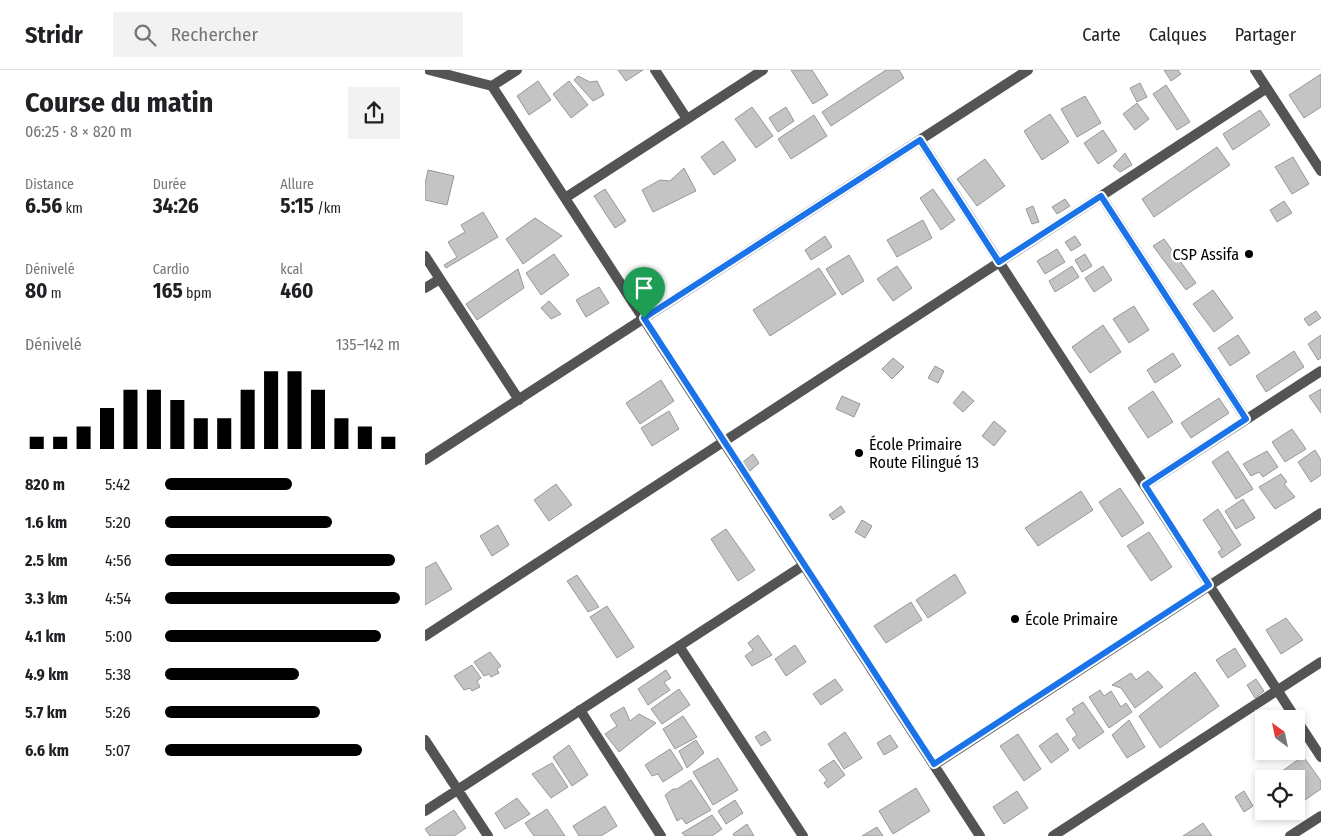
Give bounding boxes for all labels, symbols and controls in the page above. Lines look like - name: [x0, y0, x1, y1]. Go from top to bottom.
- search box: [113, 12, 463, 57]
- text: Stridr: [25, 21, 83, 49]
- icon: search: [131, 21, 159, 49]
- text: Rechercher: [171, 23, 258, 46]
- text: Carte: [1082, 24, 1121, 46]
- text: Calques: [1149, 24, 1207, 46]
- text: Partager: [1235, 24, 1296, 46]
- text: Course du matin: [25, 86, 214, 119]
- button: share: [348, 87, 400, 139]
- text: 06:25 · 8 × 820 m: [25, 122, 132, 141]
- text: Distance: [25, 176, 74, 193]
- text: Durée: [153, 176, 186, 193]
- text: Allure: [280, 176, 314, 193]
- text: 6.56: [25, 193, 62, 219]
- text: 34:26: [153, 193, 199, 219]
- text: 5:15: [280, 193, 314, 219]
- text: km: [62, 200, 83, 217]
- text: /km: [314, 200, 341, 217]
- place label: CSP Assifa: [1173, 245, 1239, 264]
- marker: CSP Assifa: [1243, 248, 1255, 260]
- text: Dénivelé: [25, 261, 75, 278]
- text: Cardio: [153, 261, 189, 278]
- text: kcal: [280, 261, 303, 278]
- pin: [623, 267, 665, 318]
- icon: arrive: [630, 274, 658, 302]
- text: 80: [25, 278, 48, 304]
- text: 165: [153, 278, 183, 304]
- text: 460: [280, 278, 314, 304]
- text: m: [48, 285, 62, 302]
- text: bpm: [183, 285, 212, 302]
- text: Dénivelé: [25, 335, 82, 354]
- text: 135–142 m: [336, 335, 400, 354]
- place label: École Primaire Route Filingué 13: [869, 435, 979, 472]
- marker: École Primaire Route Filingué 13: [853, 447, 865, 459]
- text: 820 m: [25, 475, 65, 494]
- text: 5:42: [105, 475, 130, 494]
- text: 1.6 km: [25, 513, 67, 532]
- text: 5:20: [105, 513, 131, 532]
- text: 2.5 km: [25, 551, 68, 570]
- text: 4:56: [105, 551, 131, 570]
- text: 3.3 km: [25, 589, 68, 608]
- text: 4:54: [105, 589, 131, 608]
- place label: École Primaire: [1025, 610, 1118, 629]
- marker: École Primaire: [1009, 613, 1021, 625]
- text: 4.1 km: [25, 627, 66, 646]
- text: 5:00: [105, 627, 132, 646]
- text: 4.9 km: [25, 665, 69, 684]
- text: 5:38: [105, 665, 131, 684]
- text: 5.7 km: [25, 703, 67, 722]
- text: 5:26: [105, 703, 131, 722]
- north arrow: [1255, 710, 1305, 760]
- map controls: [1255, 710, 1305, 820]
- text: 6.6 km: [25, 741, 69, 760]
- text: 5:07: [105, 741, 130, 760]
- button: locate: [1255, 770, 1305, 820]

